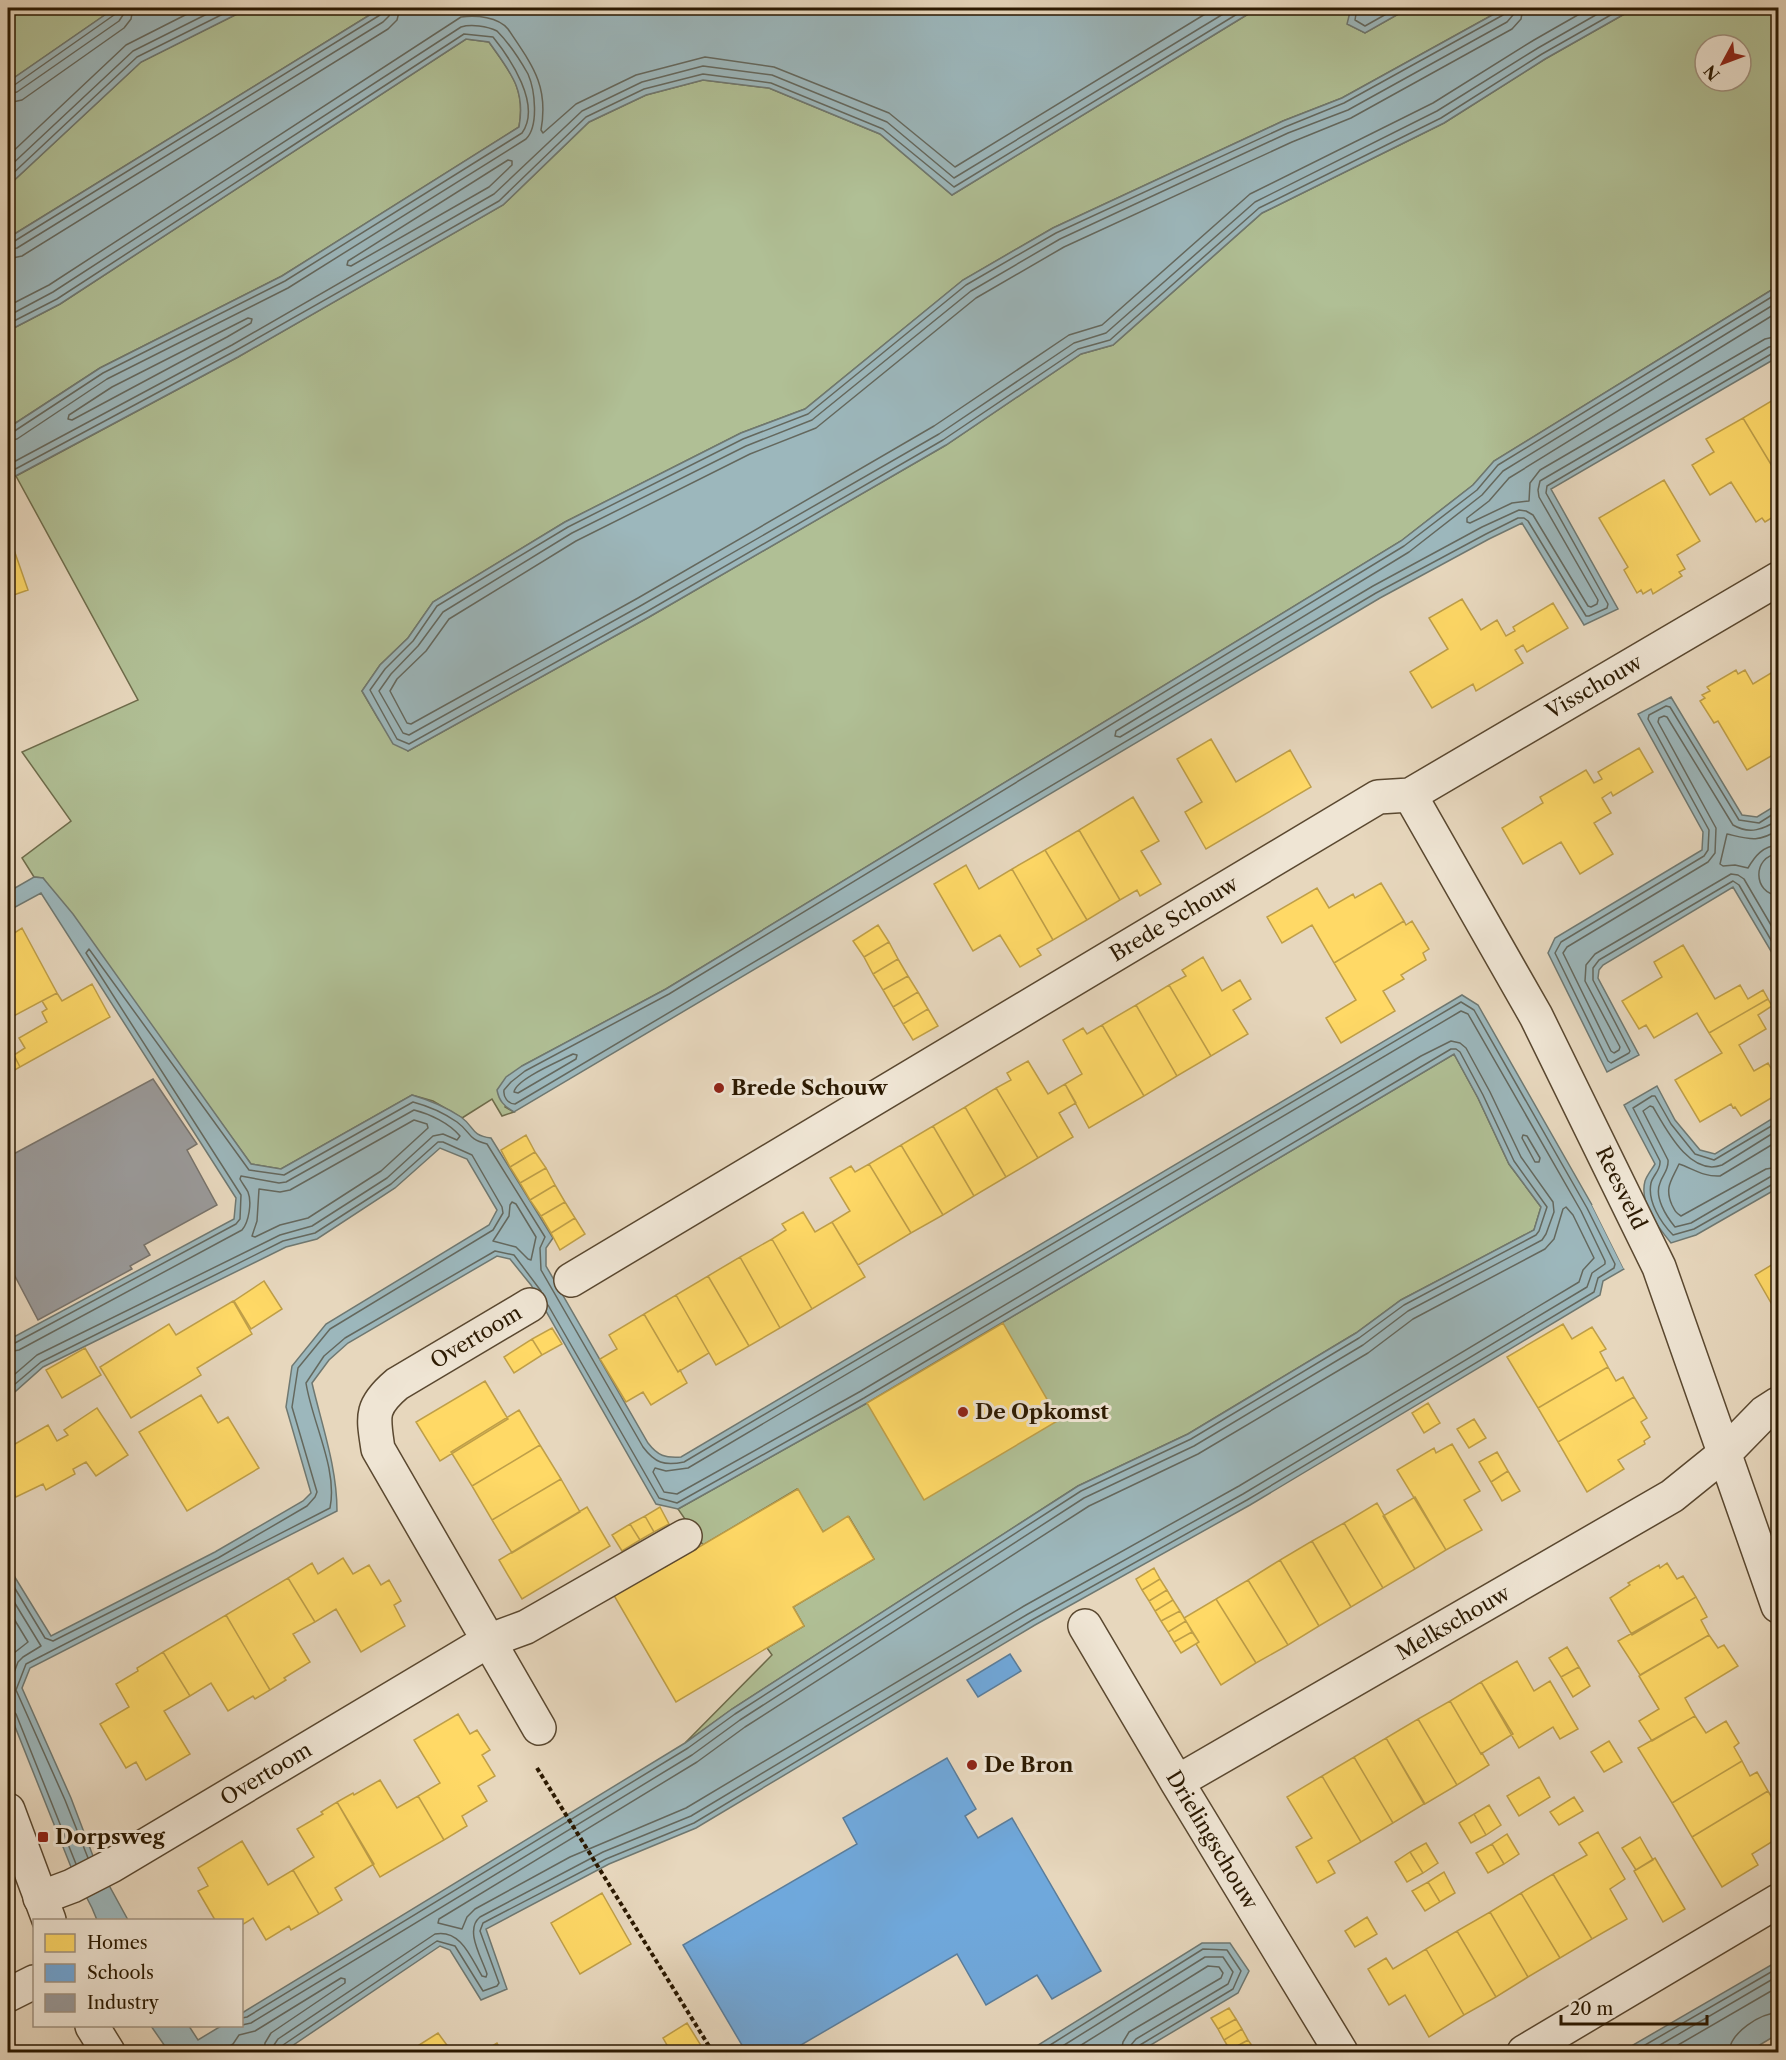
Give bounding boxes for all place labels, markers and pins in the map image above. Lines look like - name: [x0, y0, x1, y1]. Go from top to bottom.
- place label: Brede Schouw: [731, 1075, 888, 1100]
- marker: Brede Schouw: [712, 1081, 726, 1095]
- place label: De Opkomst: [975, 1399, 1109, 1424]
- marker: De Opkomst: [956, 1405, 970, 1419]
- place label: De Bron: [984, 1752, 1074, 1777]
- marker: De Bron: [965, 1758, 979, 1772]
- place label: Dorpsweg: [55, 1824, 166, 1849]
- marker: Dorpsweg: [36, 1830, 50, 1844]

